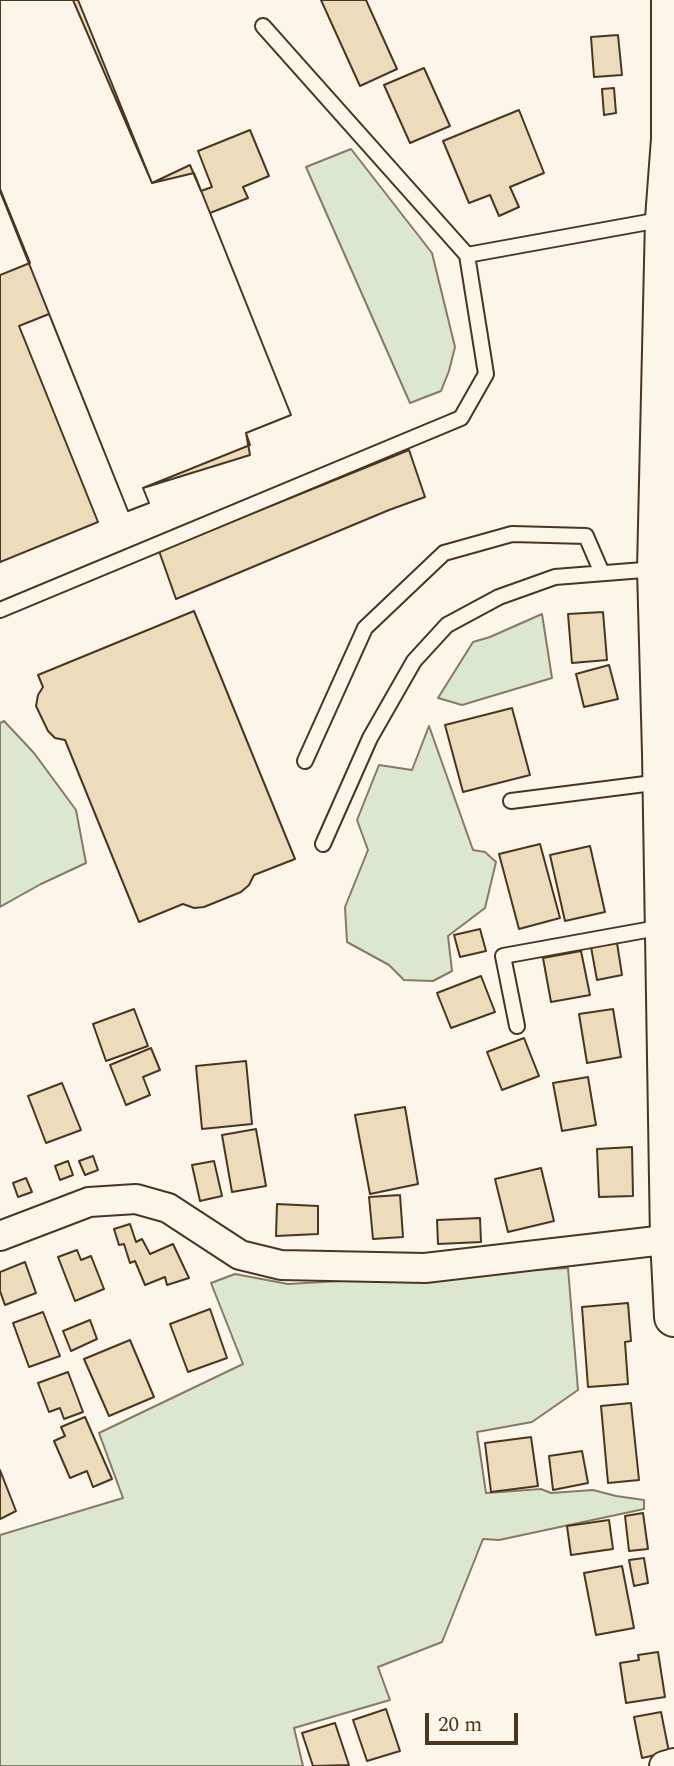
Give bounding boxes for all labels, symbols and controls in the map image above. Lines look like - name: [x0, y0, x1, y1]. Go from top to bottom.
- scale bar: [429, 1700, 522, 1744]
- text: 20 m: [438, 1709, 482, 1741]

